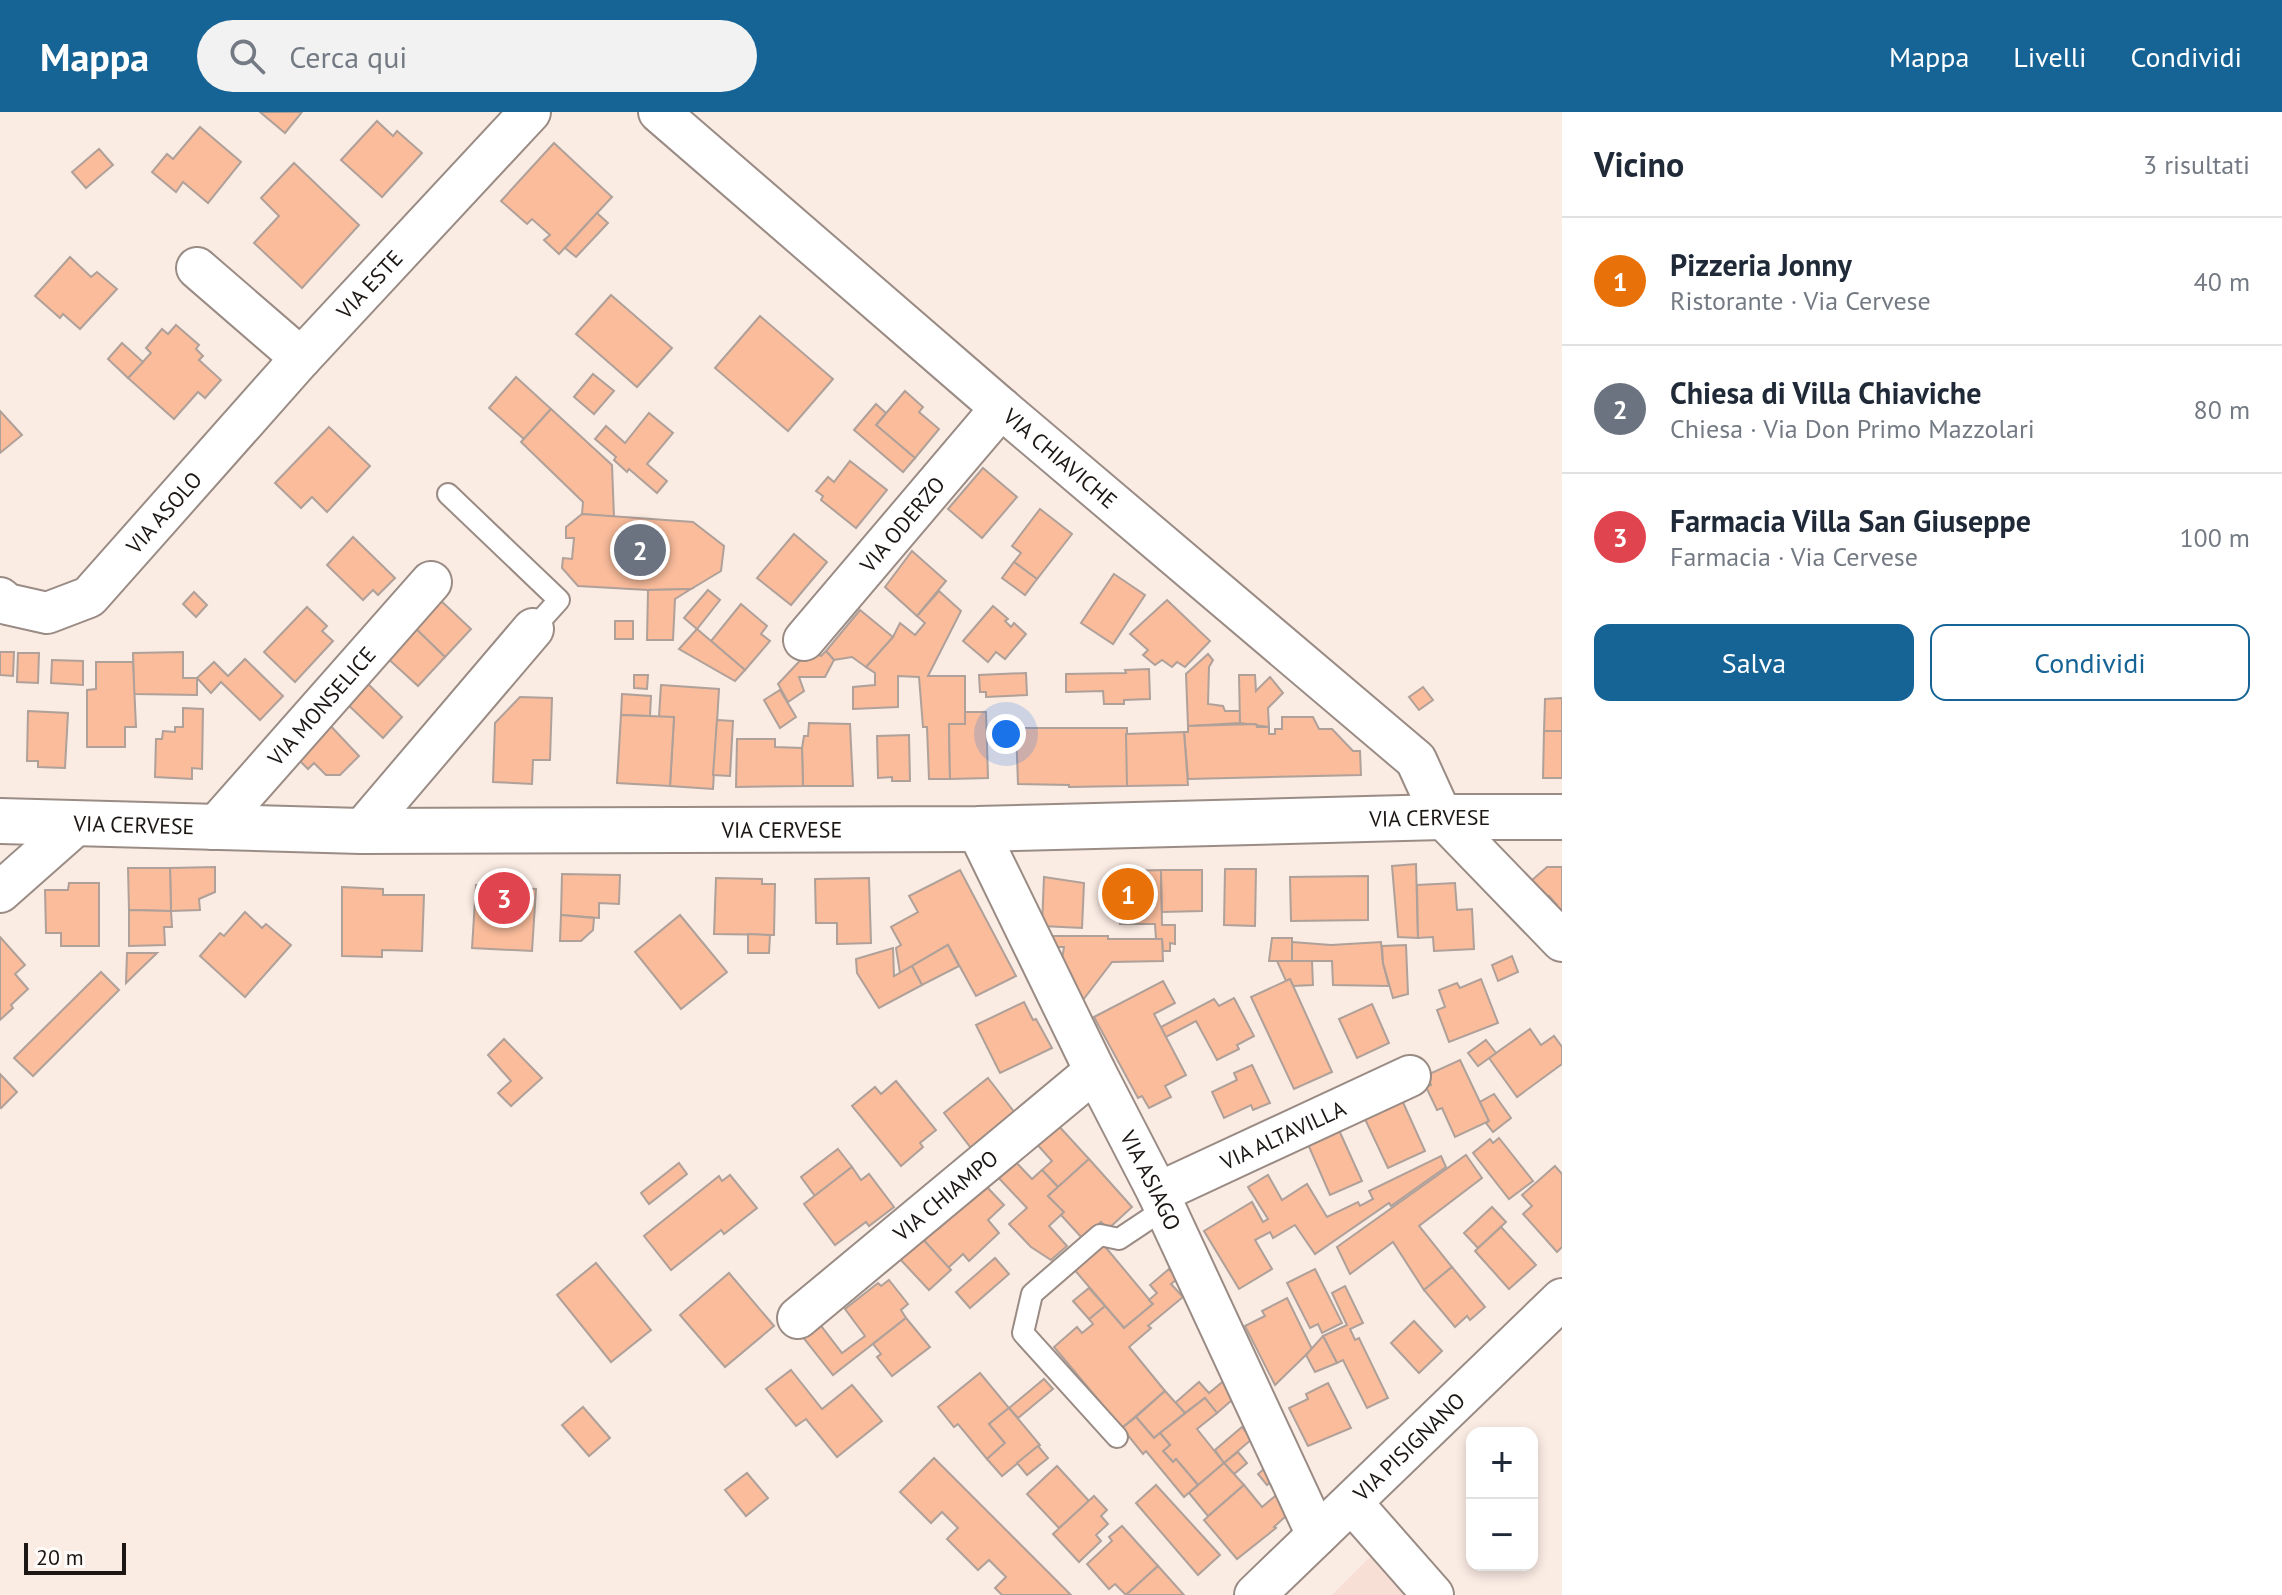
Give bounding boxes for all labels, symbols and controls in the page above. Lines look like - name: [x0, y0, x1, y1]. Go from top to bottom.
- search box: [197, 20, 757, 92]
- text: Mappa: [40, 32, 149, 81]
- icon: search: [225, 34, 269, 78]
- text: Cerca qui: [289, 37, 407, 76]
- text: Mappa: [1889, 38, 1969, 75]
- text: Livelli: [2013, 38, 2087, 75]
- text: Condividi: [2131, 38, 2242, 75]
- text: Vicino: [1594, 142, 1684, 186]
- text: 3 risultati: [2143, 148, 2250, 181]
- street label: VIA ESTE: [330, 244, 408, 326]
- text: Pizzeria Jonny: [1670, 245, 1852, 284]
- text: 1: [1613, 265, 1627, 298]
- text: 40 m: [2194, 265, 2250, 298]
- text: Ristorante · Via Cervese: [1670, 284, 1931, 317]
- text: Chiesa di Villa Chiaviche: [1670, 373, 1981, 412]
- text: 2: [1613, 393, 1627, 426]
- text: 80 m: [2194, 393, 2250, 426]
- street label: VIA CHIAVICHE: [997, 402, 1123, 514]
- text: Chiesa · Via Don Primo Mazzolari: [1670, 412, 2035, 445]
- street label: VIA ASOLO: [119, 466, 208, 560]
- street label: VIA ODERZO: [853, 470, 951, 579]
- text: Farmacia Villa San Giuseppe: [1670, 501, 2031, 540]
- pin: 2: [614, 520, 666, 580]
- text: 3: [1613, 521, 1627, 554]
- text: 100 m: [2179, 521, 2250, 554]
- text: Farmacia · Via Cervese: [1670, 540, 1918, 573]
- button: Salva: [1594, 624, 1914, 701]
- button: Condividi: [1930, 624, 2250, 701]
- street label: VIA MONSELICE: [261, 641, 382, 772]
- your location: [986, 714, 1026, 754]
- street label: VIA CERVESE: [1368, 803, 1490, 833]
- street label: VIA CERVESE: [72, 809, 195, 840]
- street label: VIA CERVESE: [720, 815, 842, 844]
- pin: 1: [1102, 864, 1154, 924]
- pin: 3: [478, 868, 530, 928]
- street label: VIA ALTAVILLA: [1215, 1094, 1350, 1176]
- street label: VIA ASIAGO: [1114, 1125, 1187, 1235]
- street label: VIA CHIAMPO: [887, 1144, 1004, 1247]
- street label: VIA PISIGNANO: [1347, 1386, 1471, 1507]
- map controls: [1466, 1427, 1538, 1571]
- button: +: [1466, 1427, 1538, 1499]
- button: −: [1466, 1499, 1538, 1571]
- scale bar: [24, 1539, 126, 1575]
- text: 20 m: [36, 1543, 84, 1571]

